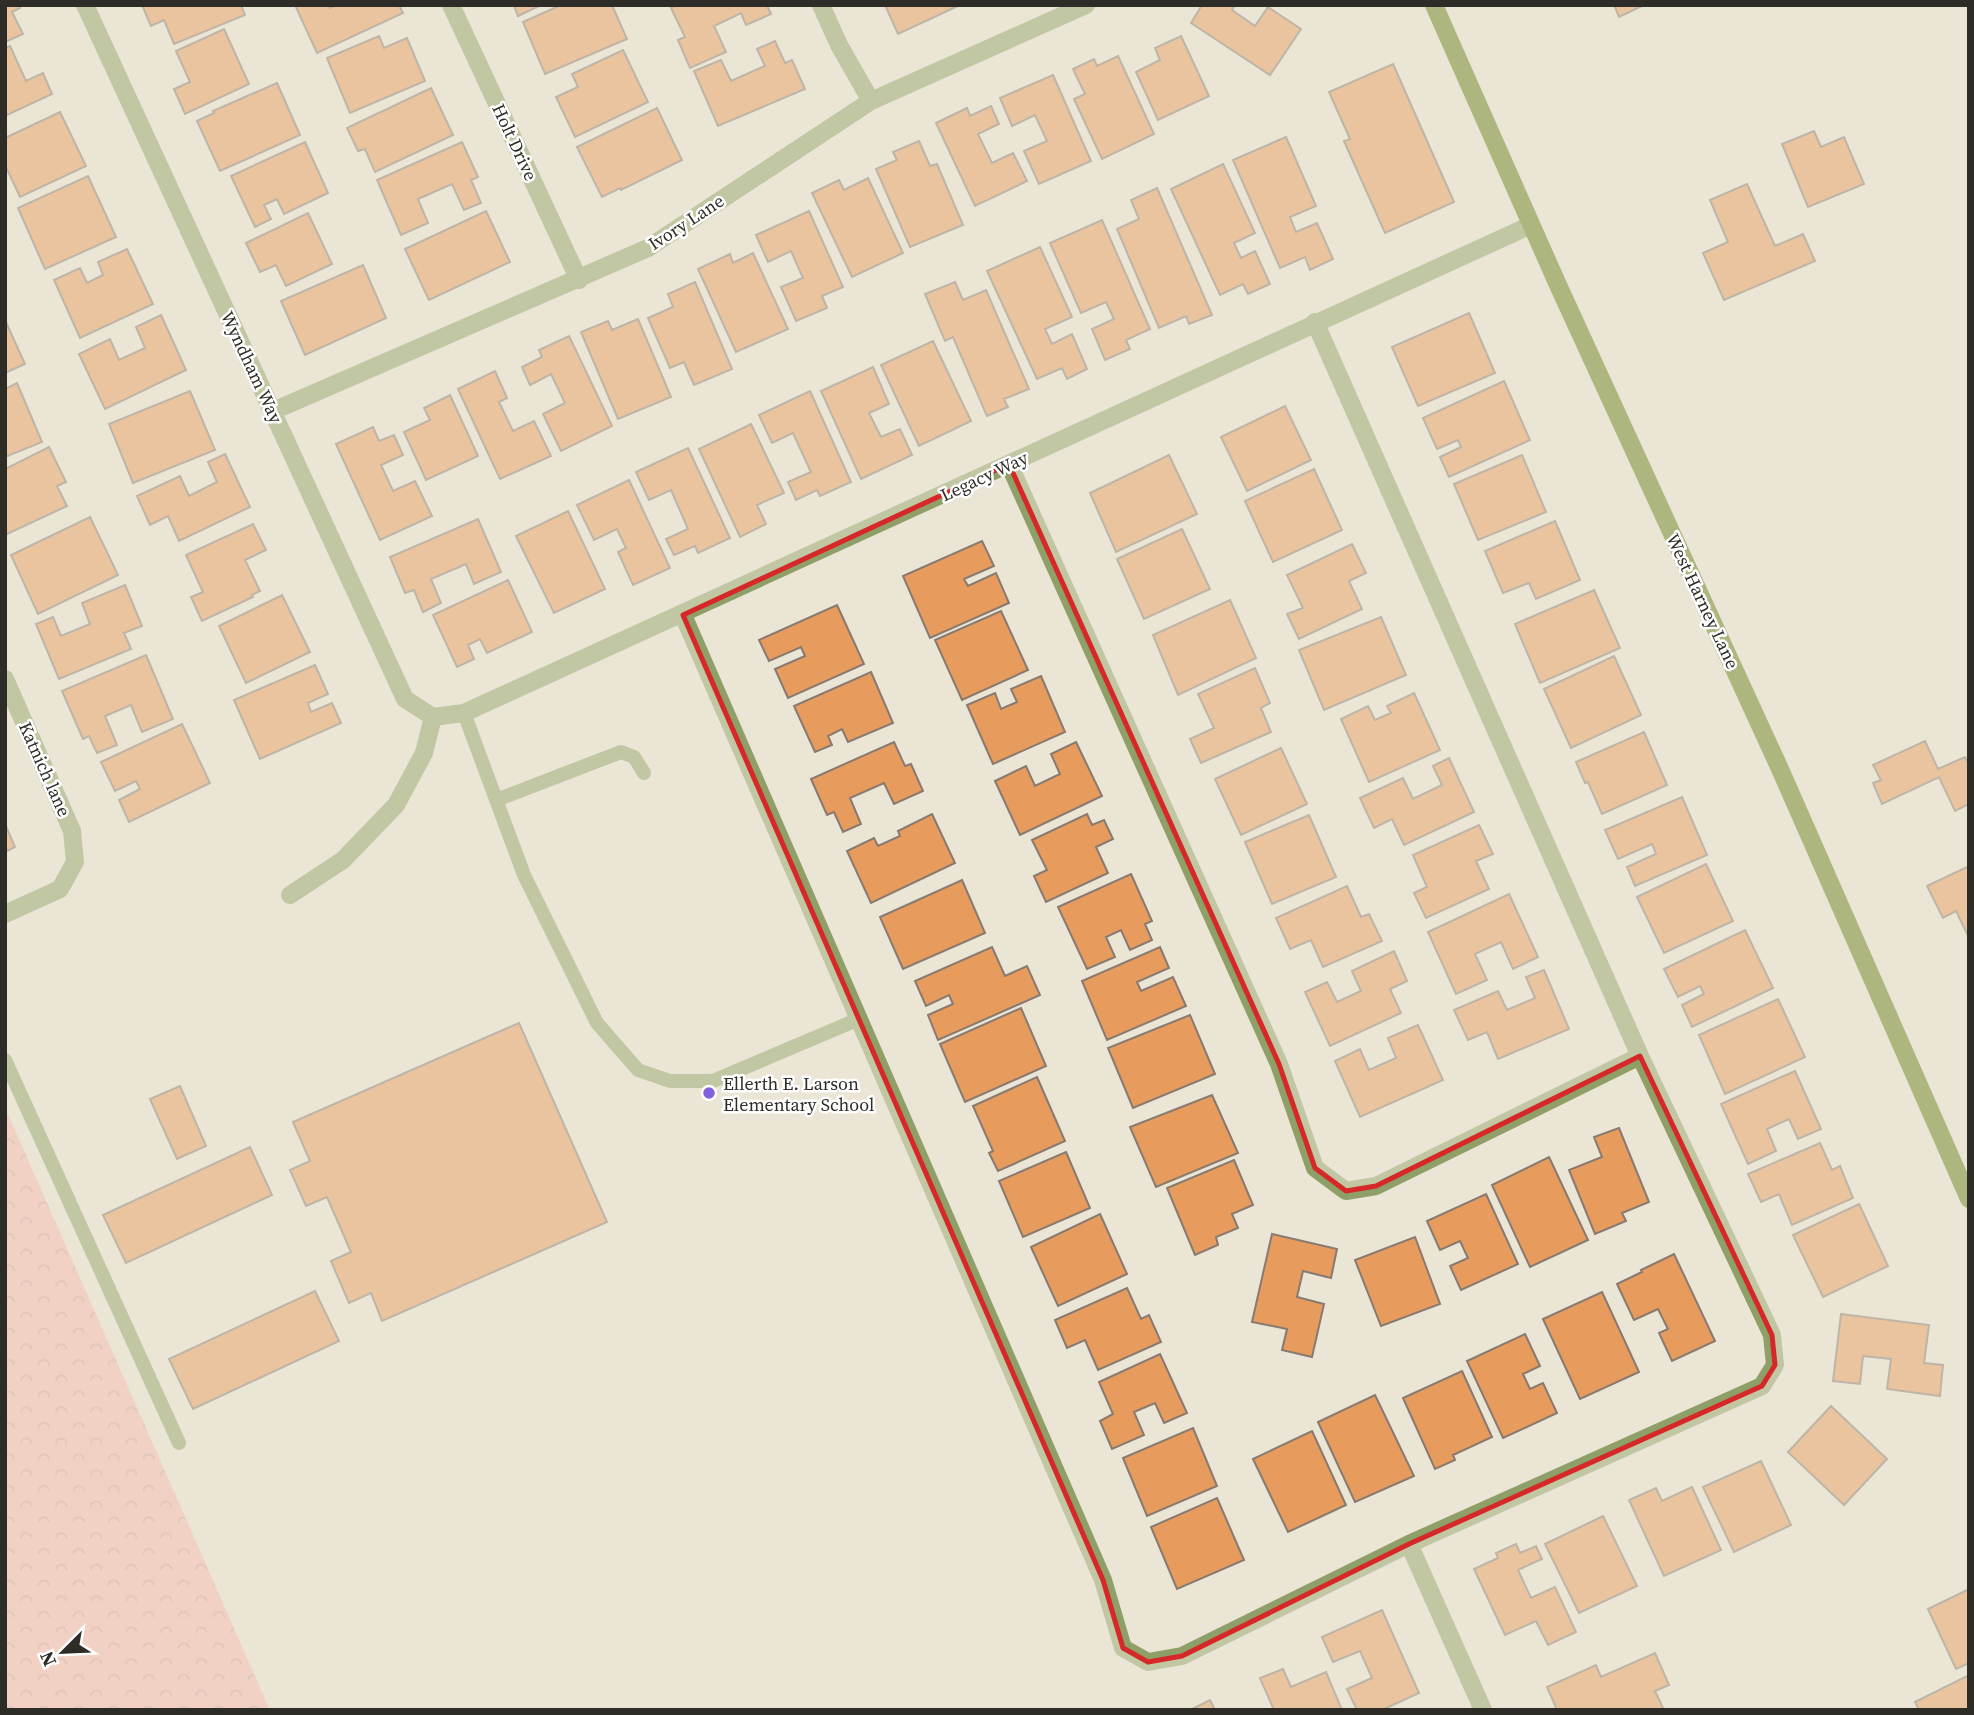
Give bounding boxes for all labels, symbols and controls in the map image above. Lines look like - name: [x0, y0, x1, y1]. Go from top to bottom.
- street label: Holt Drive: [486, 99, 544, 185]
- street label: Ivory Lane: [643, 188, 729, 256]
- street label: Wyndham Way: [215, 307, 289, 428]
- street label: Legacy Way: [936, 444, 1033, 507]
- street label: West Harney Lane: [1661, 529, 1745, 673]
- street label: Katnich lane: [13, 718, 77, 820]
- place label: Ellerth E. Larson Elementary School: [723, 1071, 874, 1117]
- marker: Ellerth E. Larson Elementary School: [701, 1085, 717, 1101]
- north arrow: [28, 1617, 98, 1687]
- text: N: [33, 1647, 62, 1671]

